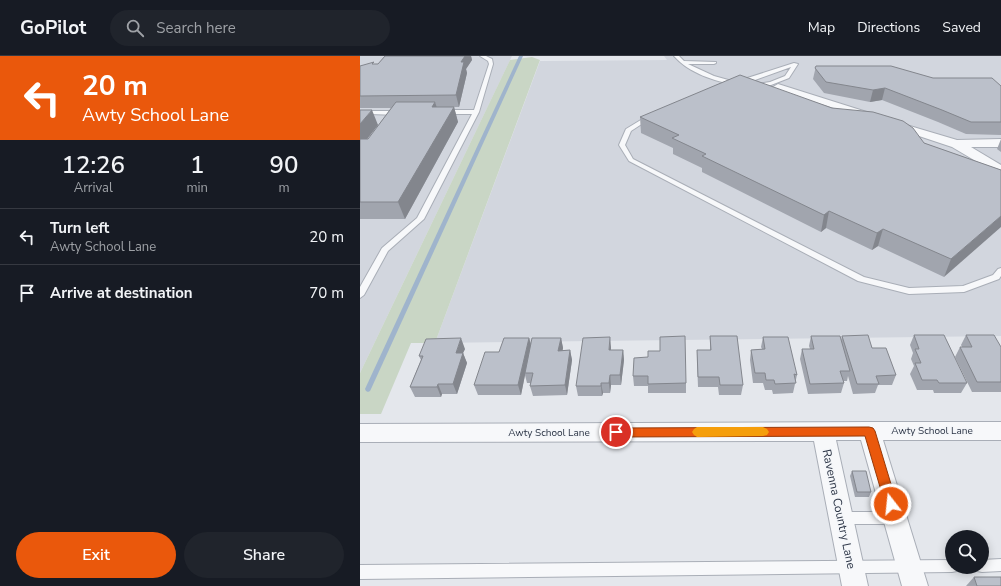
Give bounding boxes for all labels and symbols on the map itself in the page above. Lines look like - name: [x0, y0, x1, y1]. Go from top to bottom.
- pin: [599, 415, 633, 449]
- street label: Awty School Lane: [891, 424, 973, 438]
- street label: Awty School Lane: [508, 426, 590, 440]
- street label: Ravenna Country Lane: [819, 448, 859, 570]
- position arrow: [870, 483, 912, 525]

